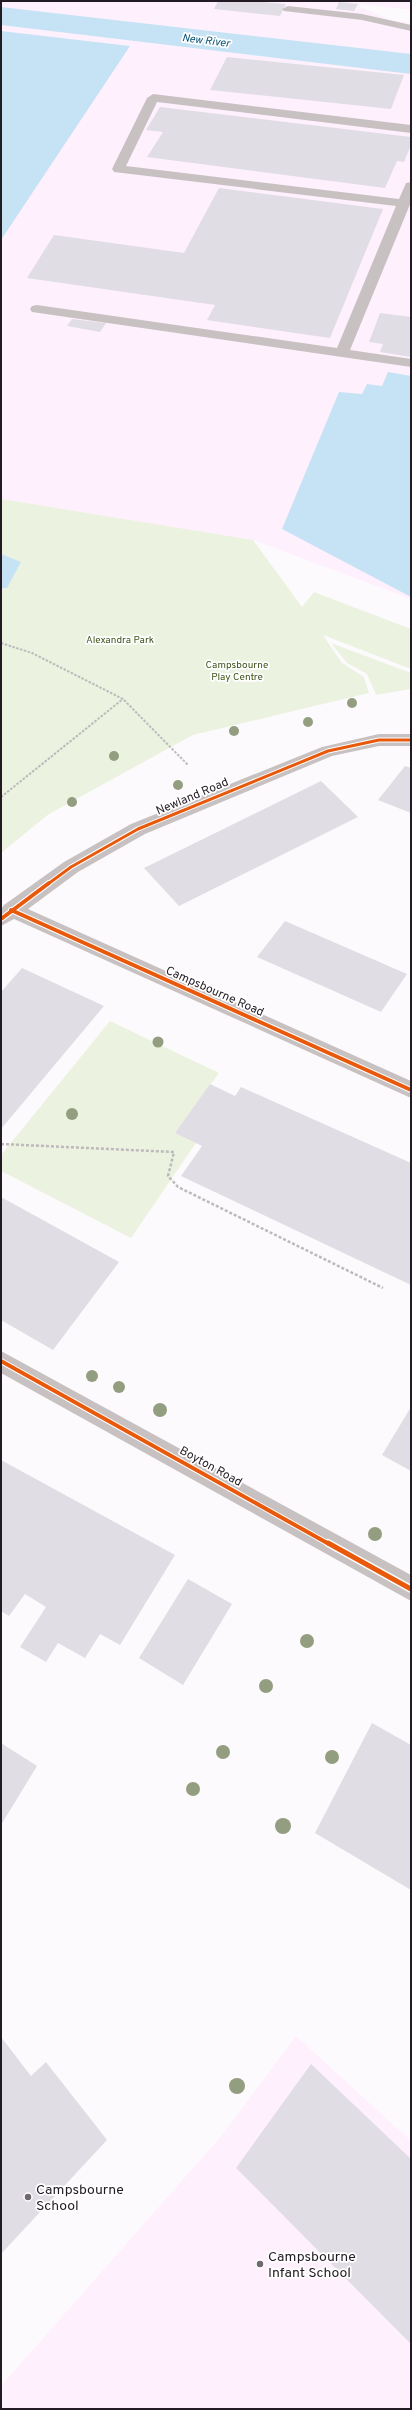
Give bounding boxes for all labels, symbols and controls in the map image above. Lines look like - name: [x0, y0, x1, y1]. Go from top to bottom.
- water label: New River: [181, 31, 231, 51]
- park label: Alexandra Park: [86, 634, 154, 647]
- park label: Campsbourne Play Centre: [206, 659, 268, 684]
- street label: Newland Road: [154, 774, 231, 819]
- street label: Campsbourne Road: [163, 963, 266, 1021]
- street label: Boyton Road: [176, 1443, 245, 1491]
- place label: Campsbourne School: [36, 2182, 124, 2215]
- marker: Campsbourne School: [23, 2192, 33, 2202]
- place label: Campsbourne Infant School: [268, 2249, 356, 2282]
- marker: Campsbourne Infant School: [255, 2259, 265, 2269]

